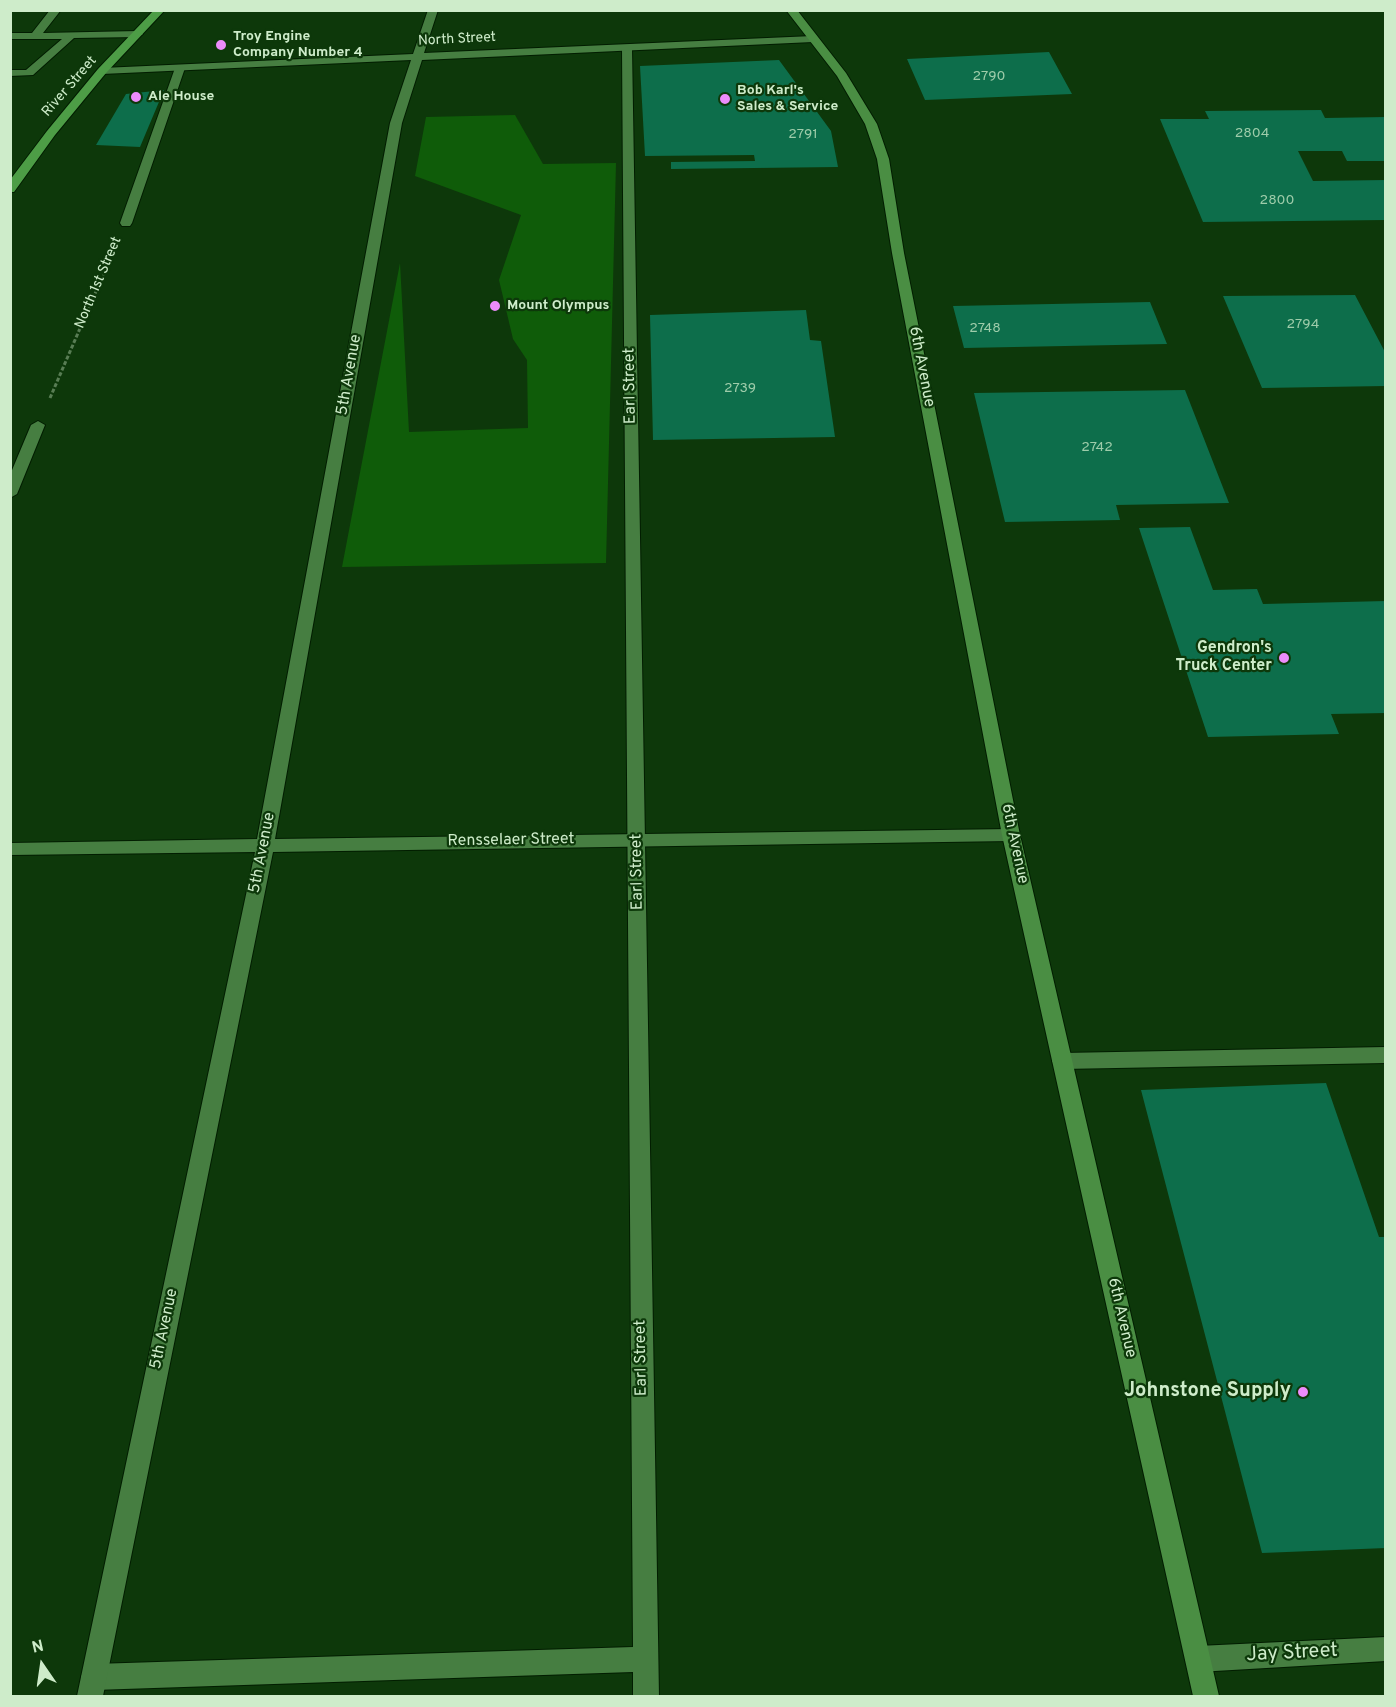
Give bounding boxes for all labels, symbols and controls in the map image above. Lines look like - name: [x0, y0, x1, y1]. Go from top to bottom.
- place label: Troy Engine Company Number 4: [233, 29, 363, 62]
- street label: North Street: [418, 30, 496, 50]
- marker: Troy Engine Company Number 4: [214, 38, 228, 52]
- street label: River Street: [39, 53, 101, 121]
- house number: 2790: [973, 69, 1005, 85]
- place label: Bob Karl's Sales & Service: [737, 83, 838, 116]
- place label: Ale House: [148, 89, 214, 105]
- marker: Ale House: [129, 90, 143, 104]
- marker: Bob Karl's Sales & Service: [718, 92, 732, 106]
- house number: 2804: [1235, 126, 1269, 142]
- house number: 2791: [788, 127, 818, 143]
- house number: 2800: [1260, 193, 1294, 209]
- street label: North 1st Street: [72, 235, 126, 331]
- place label: Mount Olympus: [507, 298, 609, 314]
- marker: Mount Olympus: [488, 299, 502, 313]
- house number: 2794: [1287, 317, 1319, 333]
- house number: 2748: [969, 321, 1001, 337]
- street label: 6th Avenue: [904, 325, 938, 409]
- street label: 5th Avenue: [333, 333, 367, 417]
- street label: Earl Street: [621, 348, 641, 424]
- house number: 2739: [724, 381, 756, 397]
- house number: 2742: [1081, 440, 1113, 456]
- place label: Gendron's Truck Center: [1176, 639, 1272, 677]
- marker: Gendron's Truck Center: [1277, 651, 1291, 665]
- street label: 6th Avenue: [996, 802, 1032, 886]
- street label: 5th Avenue: [246, 811, 280, 895]
- street label: Rensselaer Street: [447, 830, 575, 852]
- street label: Earl Street: [628, 834, 648, 910]
- street label: 6th Avenue: [1102, 1276, 1140, 1360]
- street label: 5th Avenue: [147, 1287, 183, 1371]
- street label: Earl Street: [632, 1320, 652, 1396]
- place label: Johnstone Supply: [1124, 1380, 1291, 1404]
- marker: Johnstone Supply: [1296, 1385, 1310, 1399]
- north arrow: [12, 1635, 72, 1695]
- text: N: [30, 1636, 46, 1658]
- street label: Jay Street: [1246, 1640, 1338, 1668]

